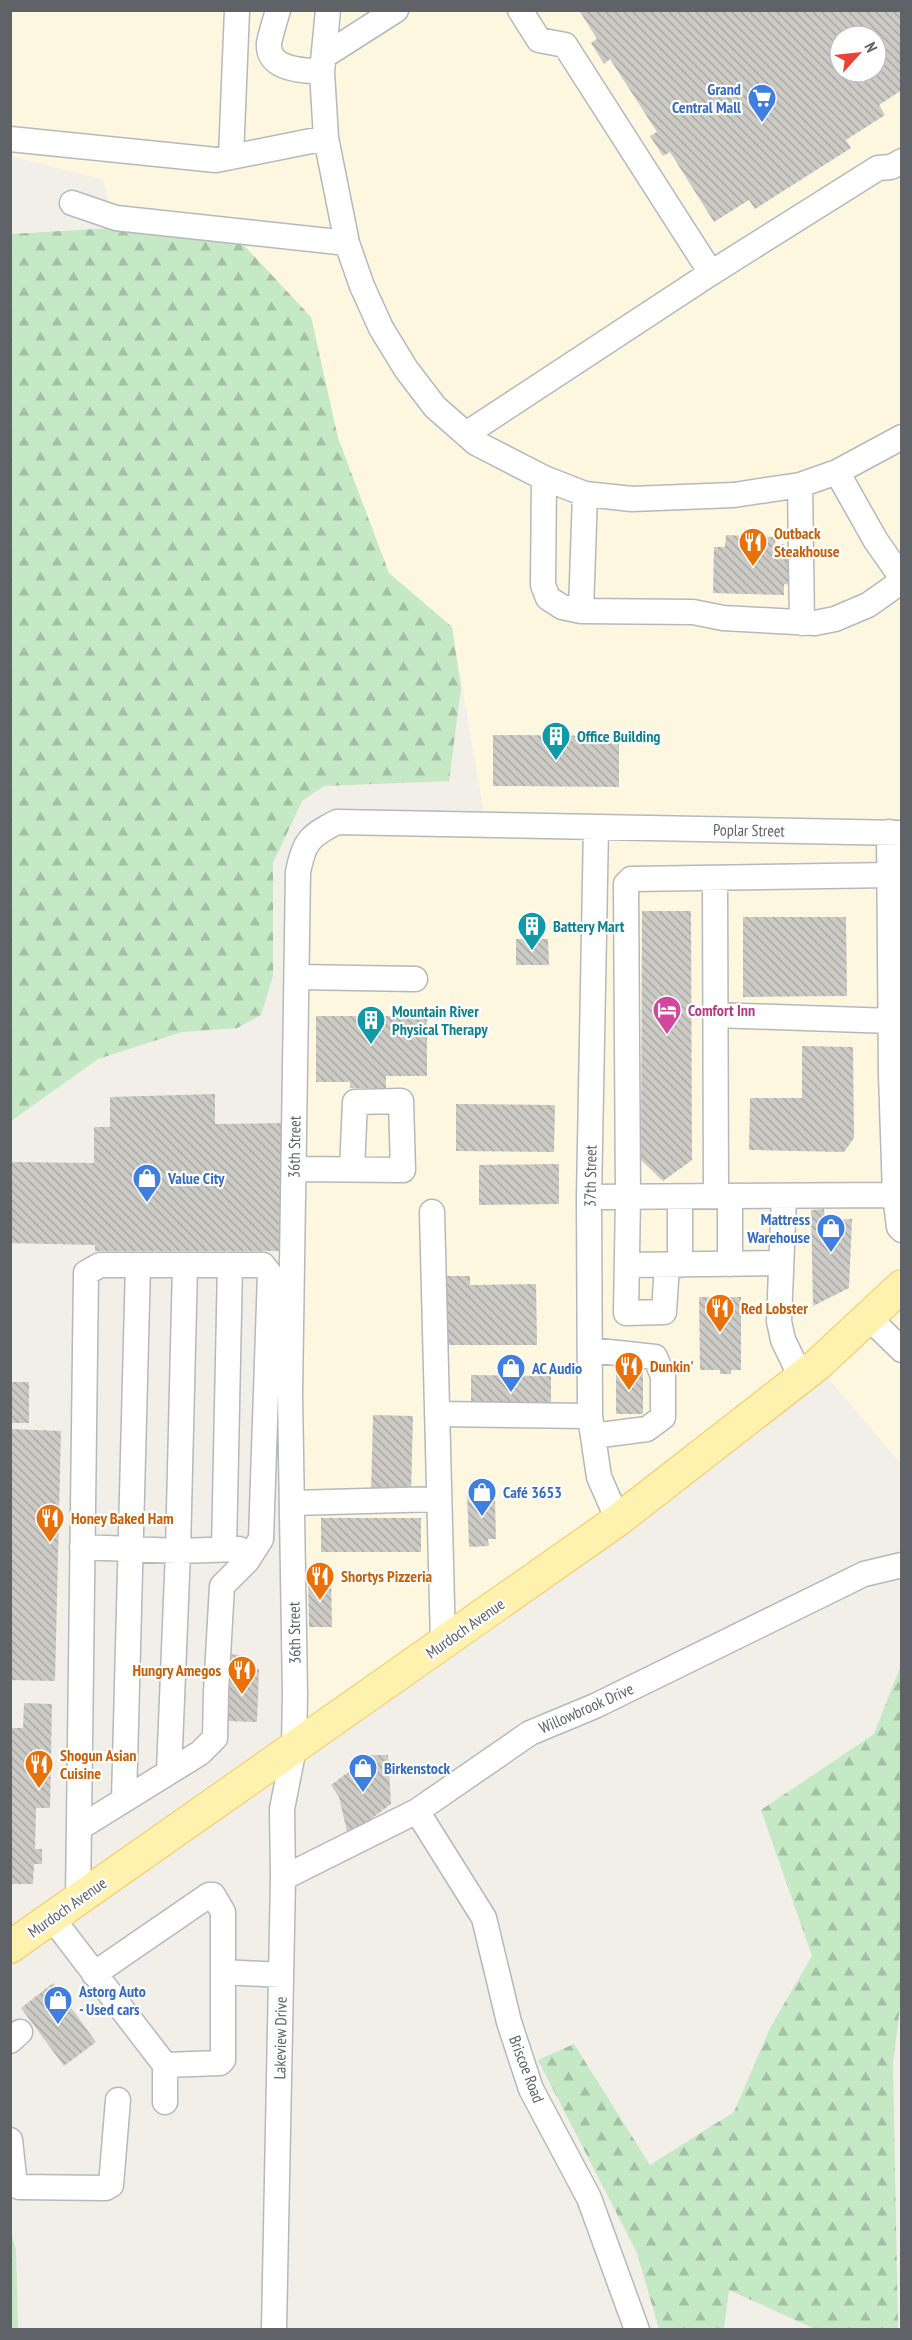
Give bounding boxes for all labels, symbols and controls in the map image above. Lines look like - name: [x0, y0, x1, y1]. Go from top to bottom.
- north arrow: [828, 24, 888, 84]
- text: N: [860, 39, 882, 56]
- place label: Grand Central Mall: [672, 79, 741, 117]
- supermarket icon: Grand Central Mall: [746, 82, 778, 124]
- place label: Outback Steakhouse: [774, 523, 840, 561]
- restaurant icon: Outback Steakhouse: [737, 526, 769, 568]
- building icon: Office Building: [540, 720, 572, 762]
- place label: Office Building: [577, 726, 660, 746]
- street label: Poplar Street: [713, 819, 786, 841]
- building icon: Battery Mart: [516, 910, 548, 952]
- place label: Battery Mart: [553, 916, 625, 936]
- hotel icon: Comfort Inn: [651, 994, 683, 1036]
- place label: Comfort Inn: [688, 1000, 755, 1020]
- place label: Mountain River Physical Therapy: [392, 1001, 488, 1039]
- building icon: Mountain River Physical Therapy: [355, 1004, 387, 1046]
- street label: 36th Street: [283, 1115, 305, 1178]
- street label: 37th Street: [579, 1144, 601, 1207]
- shop icon: Value City: [131, 1162, 163, 1204]
- place label: Value City: [167, 1168, 225, 1188]
- place label: Mattress Warehouse: [746, 1209, 810, 1247]
- shop icon: Mattress Warehouse: [815, 1212, 847, 1254]
- restaurant icon: Red Lobster: [704, 1292, 736, 1334]
- place label: Red Lobster: [741, 1298, 808, 1318]
- restaurant icon: Dunkin': [613, 1350, 645, 1392]
- shop icon: AC Audio: [495, 1352, 527, 1394]
- place label: Dunkin': [650, 1356, 694, 1376]
- place label: AC Audio: [531, 1358, 582, 1378]
- shop icon: Café 3653: [466, 1476, 498, 1518]
- place label: Café 3653: [503, 1482, 562, 1502]
- restaurant icon: Honey Baked Ham: [34, 1502, 66, 1544]
- place label: Honey Baked Ham: [71, 1508, 174, 1528]
- restaurant icon: Shortys Pizzeria: [304, 1560, 336, 1602]
- place label: Shortys Pizzeria: [341, 1566, 432, 1586]
- street label: Murdoch Avenue: [422, 1594, 508, 1662]
- street label: 36th Street: [283, 1601, 305, 1664]
- restaurant icon: Hungry Amegos: [226, 1654, 258, 1696]
- place label: Hungry Amegos: [132, 1660, 221, 1680]
- street label: Willowbrook Drive: [536, 1678, 636, 1738]
- place label: Shogun Asian Cuisine: [60, 1745, 136, 1783]
- restaurant icon: Shogun Asian Cuisine: [23, 1748, 55, 1790]
- shop icon: Birkenstock: [347, 1752, 379, 1794]
- place label: Birkenstock: [384, 1758, 451, 1778]
- street label: Murdoch Avenue: [24, 1873, 110, 1941]
- place label: Astorg Auto - Used cars: [78, 1981, 146, 2019]
- shop icon: Astorg Auto - Used cars: [42, 1984, 74, 2026]
- street label: Lakeview Drive: [269, 1996, 291, 2080]
- street label: Briscoe Road: [505, 2033, 549, 2106]

